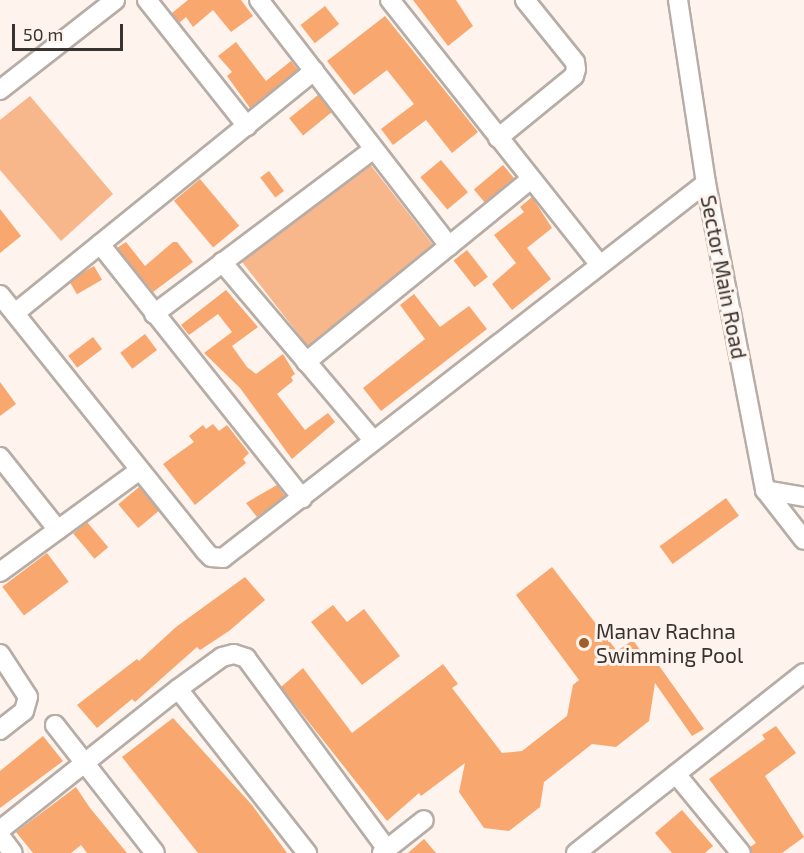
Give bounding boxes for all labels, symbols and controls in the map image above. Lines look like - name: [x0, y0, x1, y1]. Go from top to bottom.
- scale bar: [15, 12, 126, 50]
- text: 50 m: [23, 23, 63, 45]
- street label: Sector Main Road: [696, 193, 752, 361]
- place label: Manav Rachna Swimming Pool: [596, 618, 743, 668]
- marker: Manav Rachna Swimming Pool: [577, 636, 591, 650]

